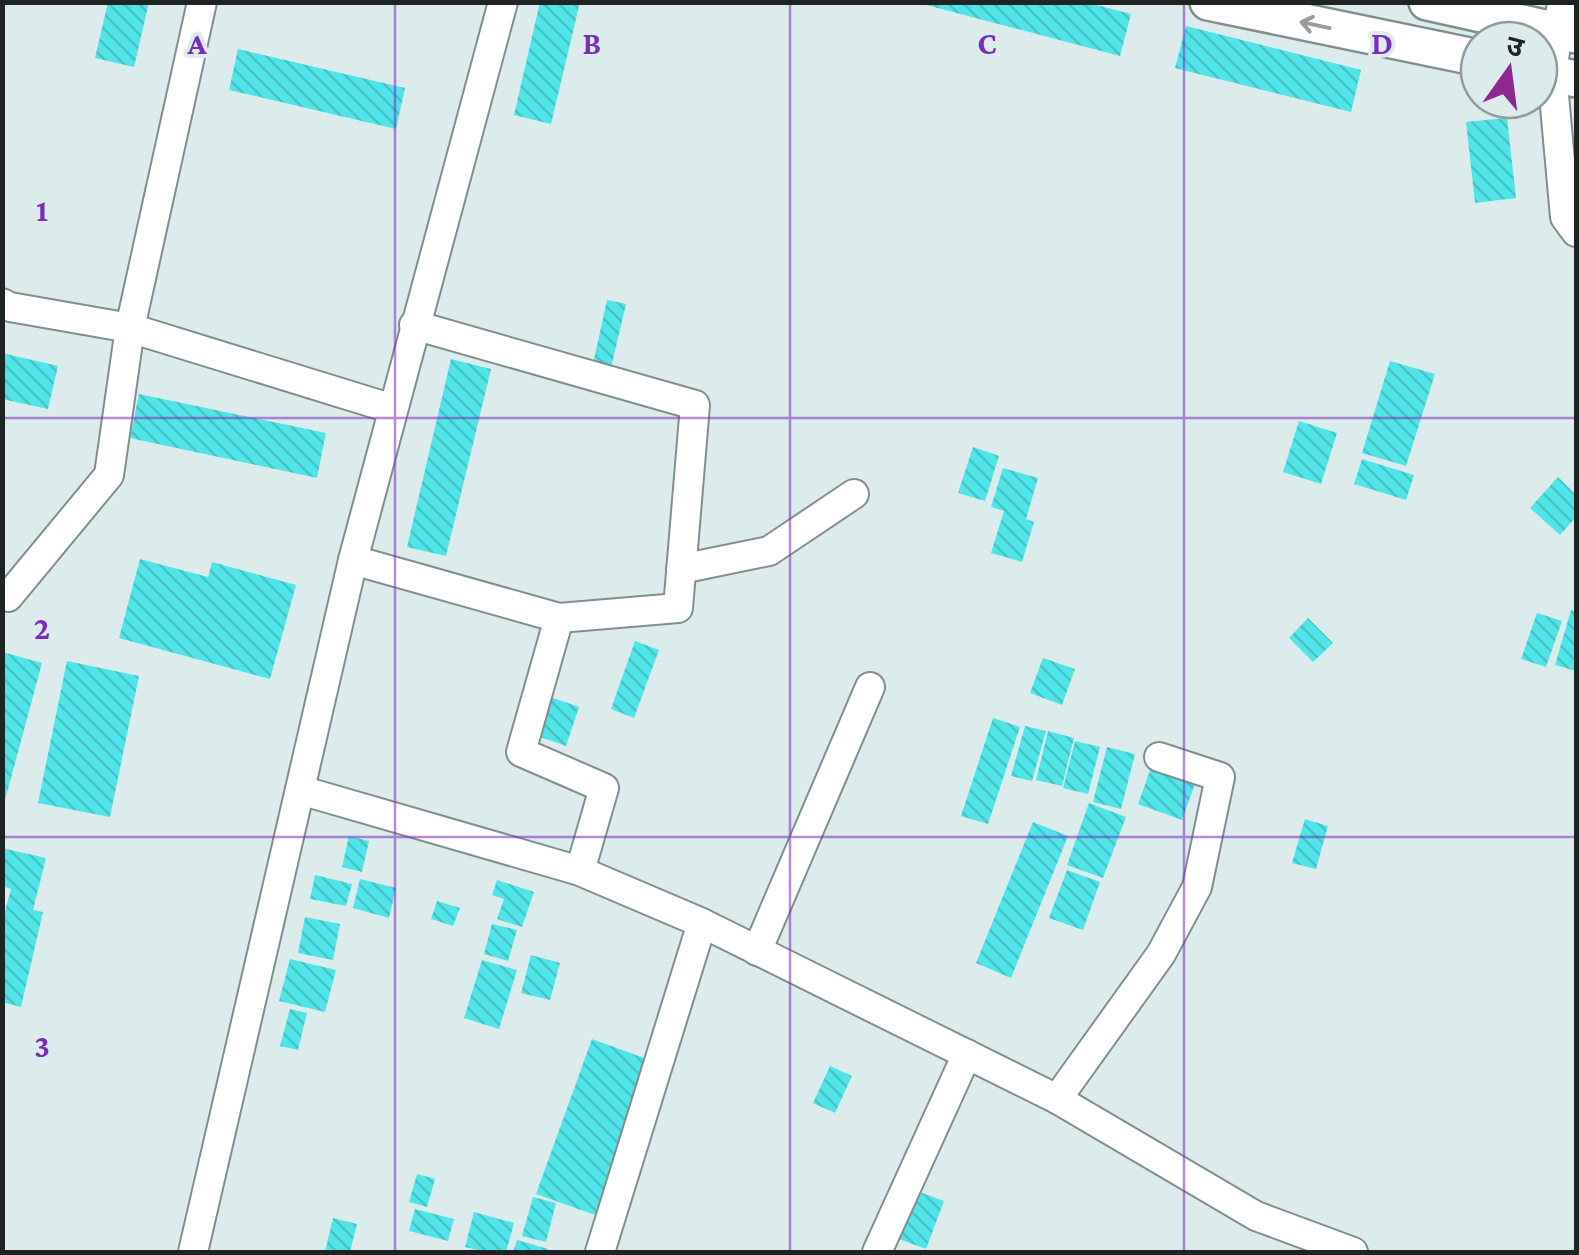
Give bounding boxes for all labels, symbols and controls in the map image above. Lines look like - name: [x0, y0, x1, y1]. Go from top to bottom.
- one-way arrow: [1300, 14, 1332, 33]
- north arrow: [1459, 20, 1559, 120]
- text: A: [186, 25, 207, 61]
- text: B: [583, 25, 601, 61]
- text: C: [977, 25, 997, 61]
- text: D: [1371, 25, 1393, 61]
- text: उ: [1503, 29, 1527, 63]
- text: 1: [36, 192, 48, 228]
- text: 2: [34, 610, 50, 646]
- text: 3: [34, 1028, 50, 1064]

